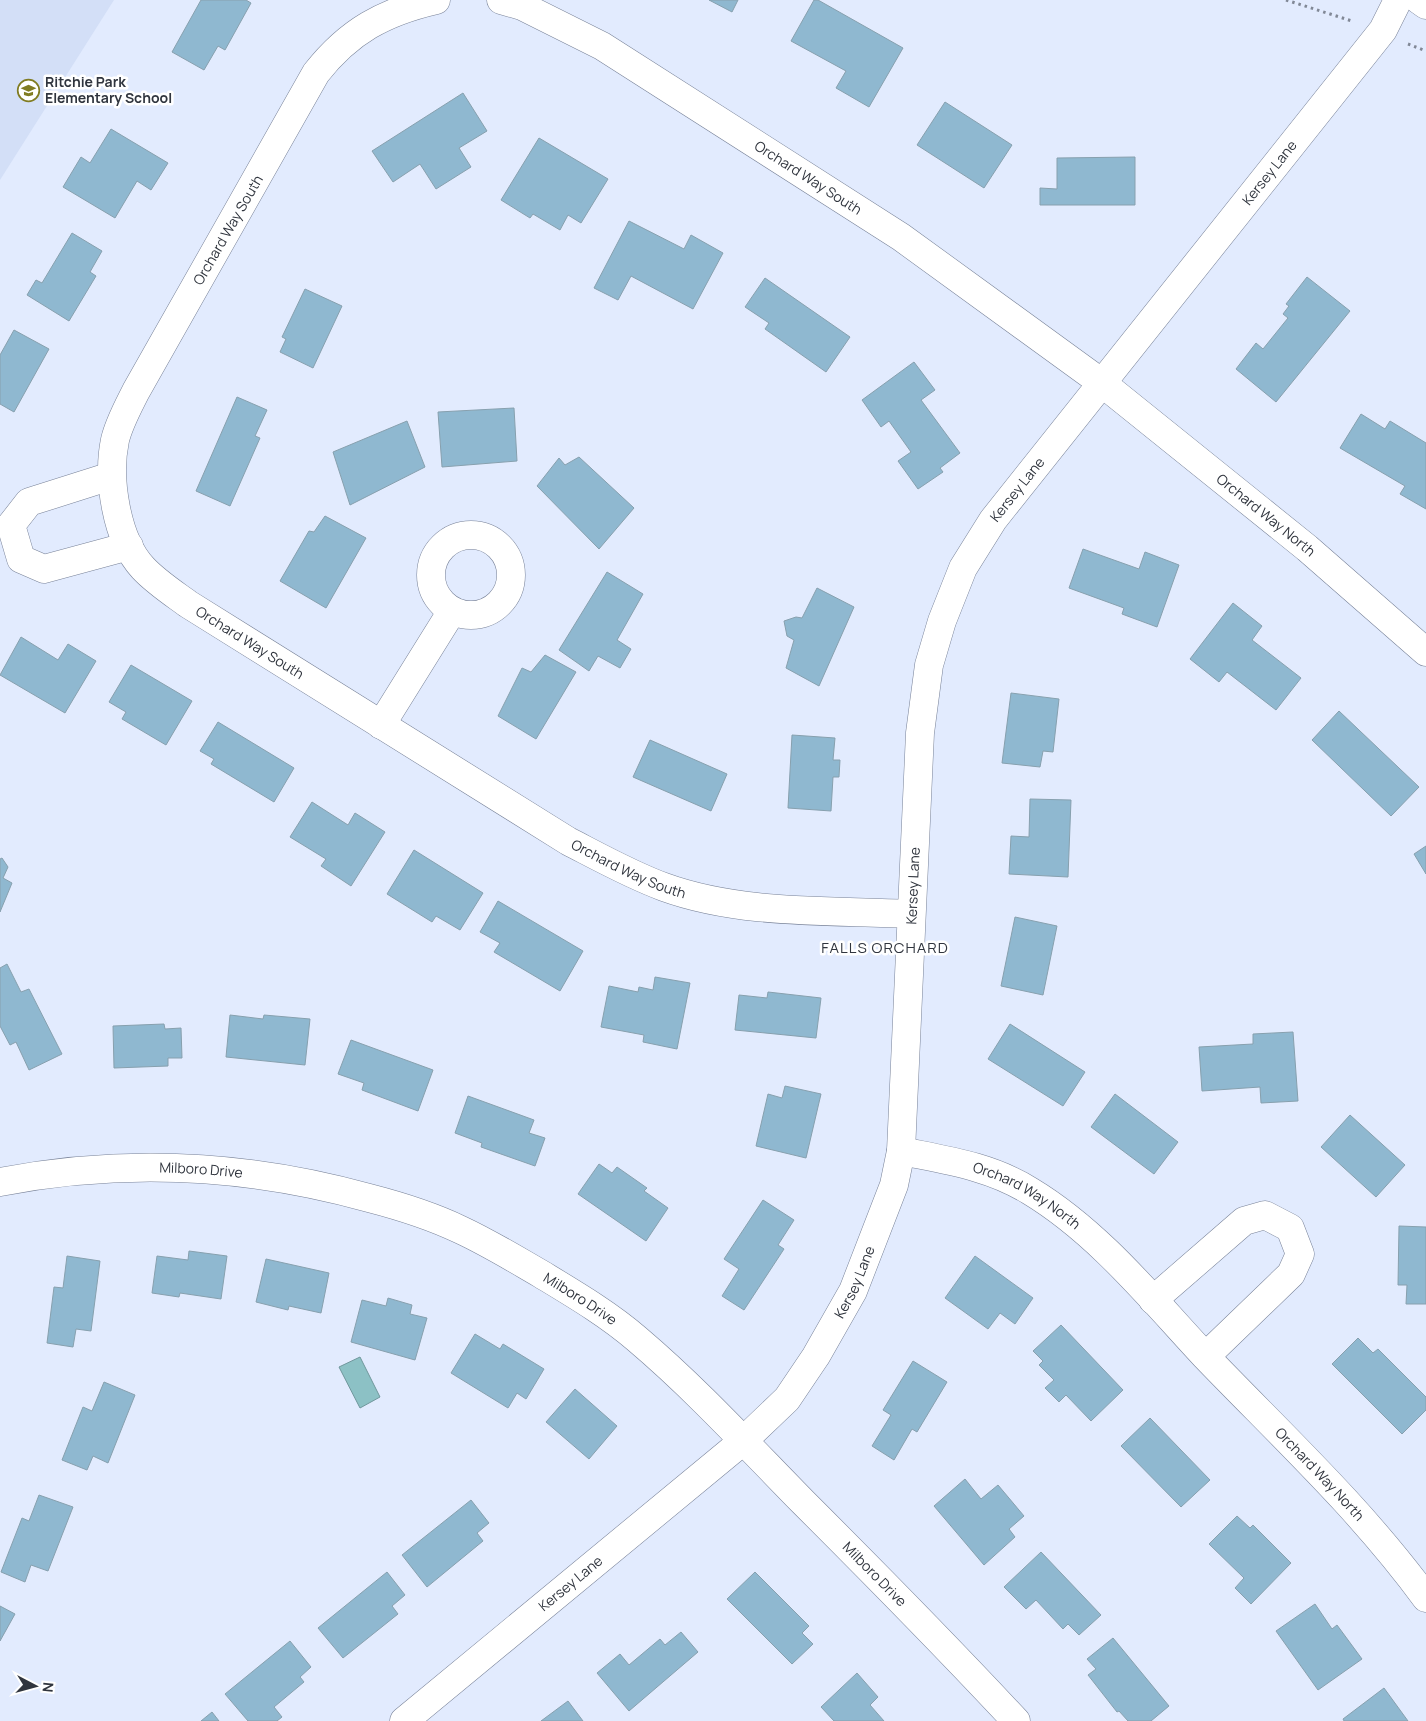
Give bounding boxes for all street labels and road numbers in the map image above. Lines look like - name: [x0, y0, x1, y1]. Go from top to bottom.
- street label: Orchard Way South: [751, 136, 866, 219]
- street label: Kersey Lane: [1237, 136, 1301, 209]
- street label: Orchard Way South: [188, 171, 267, 288]
- street label: Kersey Lane: [985, 453, 1049, 526]
- street label: Orchard Way North: [1213, 469, 1320, 560]
- street label: Orchard Way South: [192, 601, 308, 683]
- street label: Orchard Way South: [568, 834, 688, 903]
- street label: Kersey Lane: [901, 847, 924, 925]
- street label: Milboro Drive: [159, 1157, 244, 1182]
- street label: Orchard Way North: [971, 1157, 1085, 1233]
- street label: Kersey Lane: [829, 1243, 879, 1322]
- street label: Milboro Drive: [540, 1268, 621, 1329]
- street label: Orchard Way North: [1271, 1423, 1369, 1525]
- street label: Milboro Drive: [839, 1537, 911, 1610]
- street label: Kersey Lane: [534, 1551, 606, 1615]

